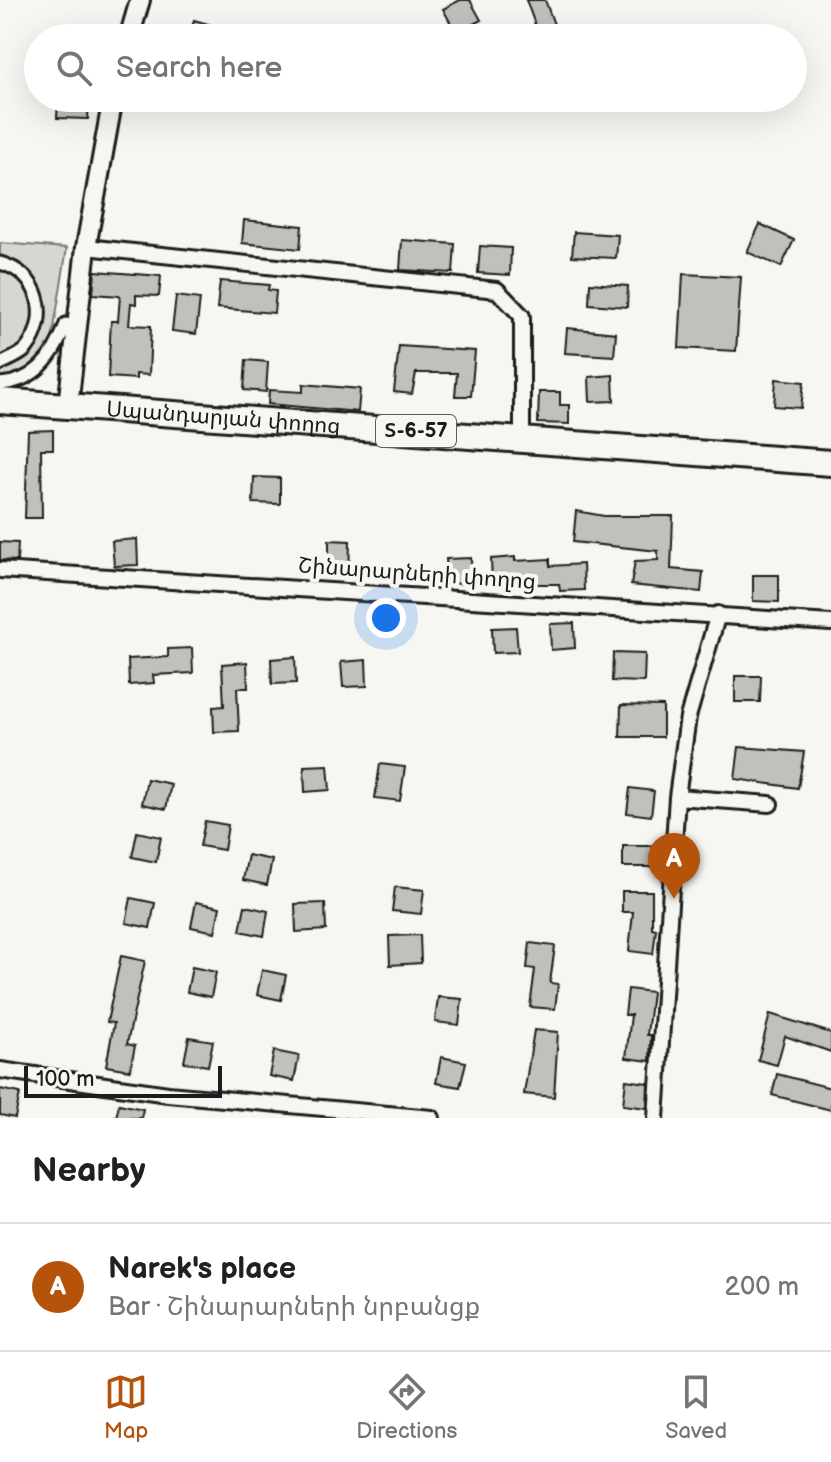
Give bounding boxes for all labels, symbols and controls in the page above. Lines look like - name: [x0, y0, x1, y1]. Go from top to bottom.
- search box: [24, 24, 807, 112]
- icon: search: [52, 46, 96, 90]
- text: Search here: [116, 50, 282, 86]
- street label: Սպանդարյան փողոց: [105, 395, 342, 440]
- road number: Տ-6-57: [376, 415, 456, 447]
- street label: Շինարարների փողոց: [297, 552, 537, 596]
- your location: [366, 598, 406, 638]
- pin: A: [648, 833, 700, 899]
- scale bar: [24, 1062, 222, 1098]
- text: 100 m: [36, 1066, 95, 1093]
- text: Nearby: [32, 1150, 146, 1191]
- text: Narek's place: [108, 1251, 296, 1287]
- text: A: [50, 1272, 66, 1303]
- text: 200 m: [725, 1272, 799, 1303]
- text: Bar · Շինարարների նրբանցք: [108, 1292, 480, 1323]
- tab: Map: [104, 1370, 148, 1445]
- tab: Directions: [356, 1370, 457, 1445]
- tab: Saved: [665, 1370, 727, 1445]

